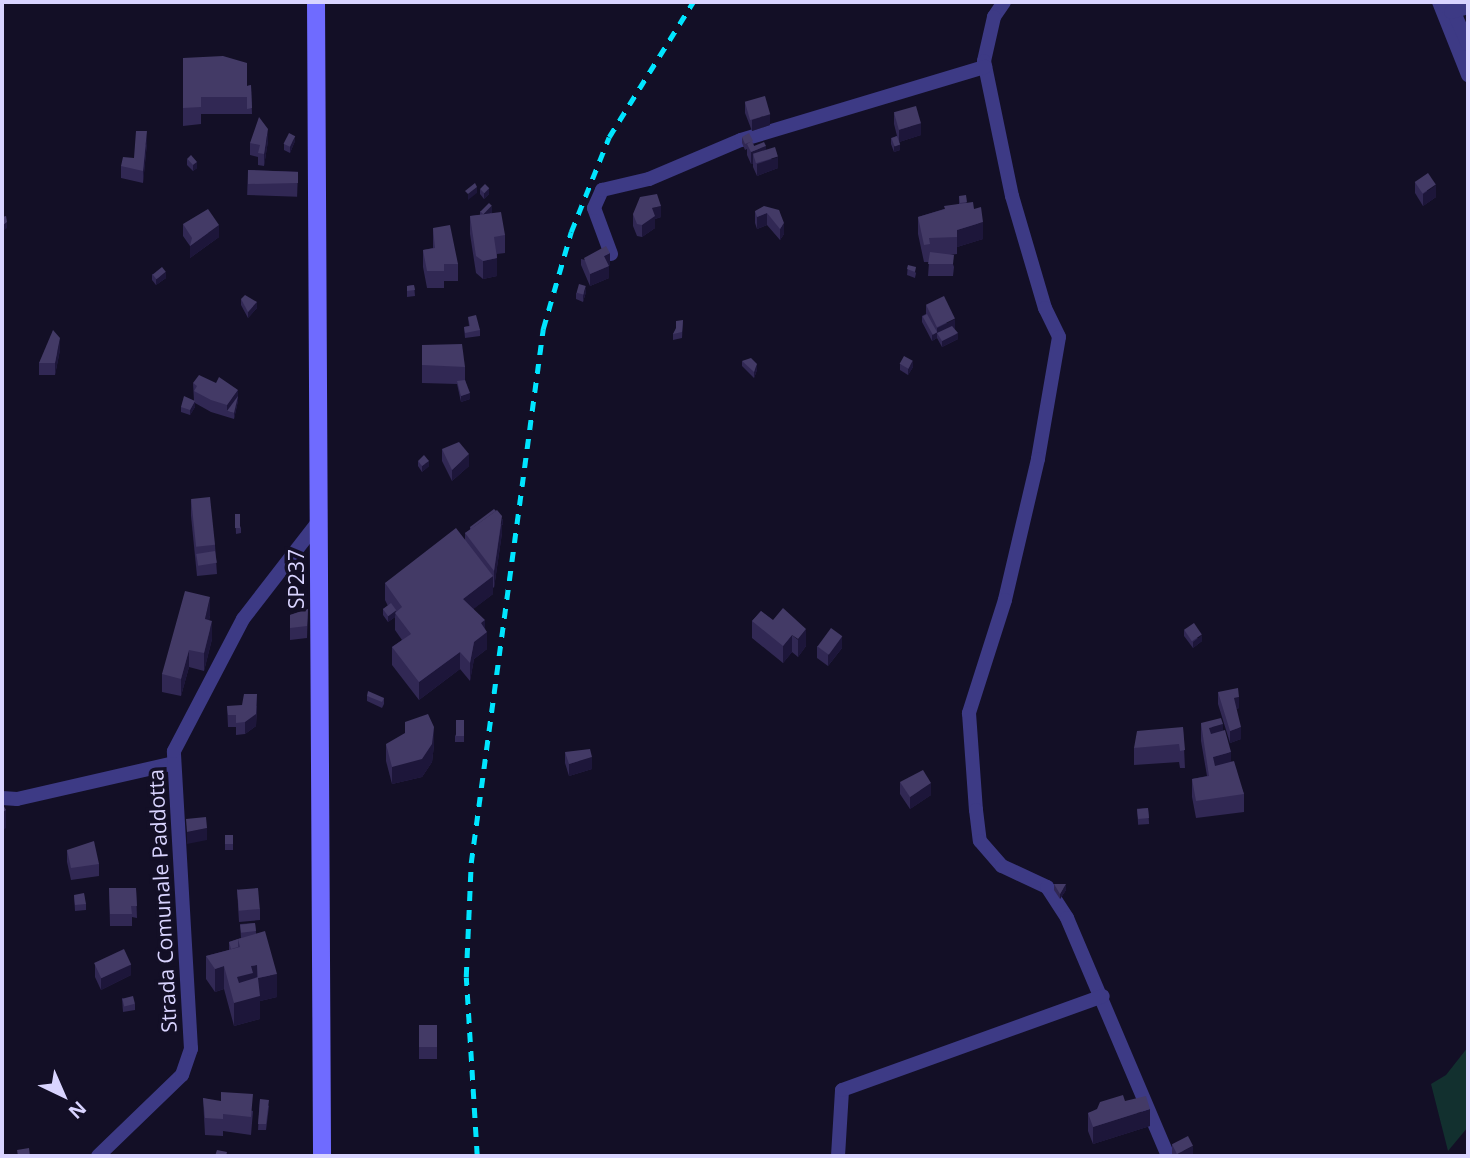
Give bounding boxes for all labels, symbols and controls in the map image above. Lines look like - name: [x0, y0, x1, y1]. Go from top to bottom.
- street label: SP237: [283, 549, 309, 609]
- street label: Strada Comunale Paddotta: [143, 769, 181, 1033]
- north arrow: [28, 1060, 98, 1130]
- text: N: [63, 1095, 92, 1125]

